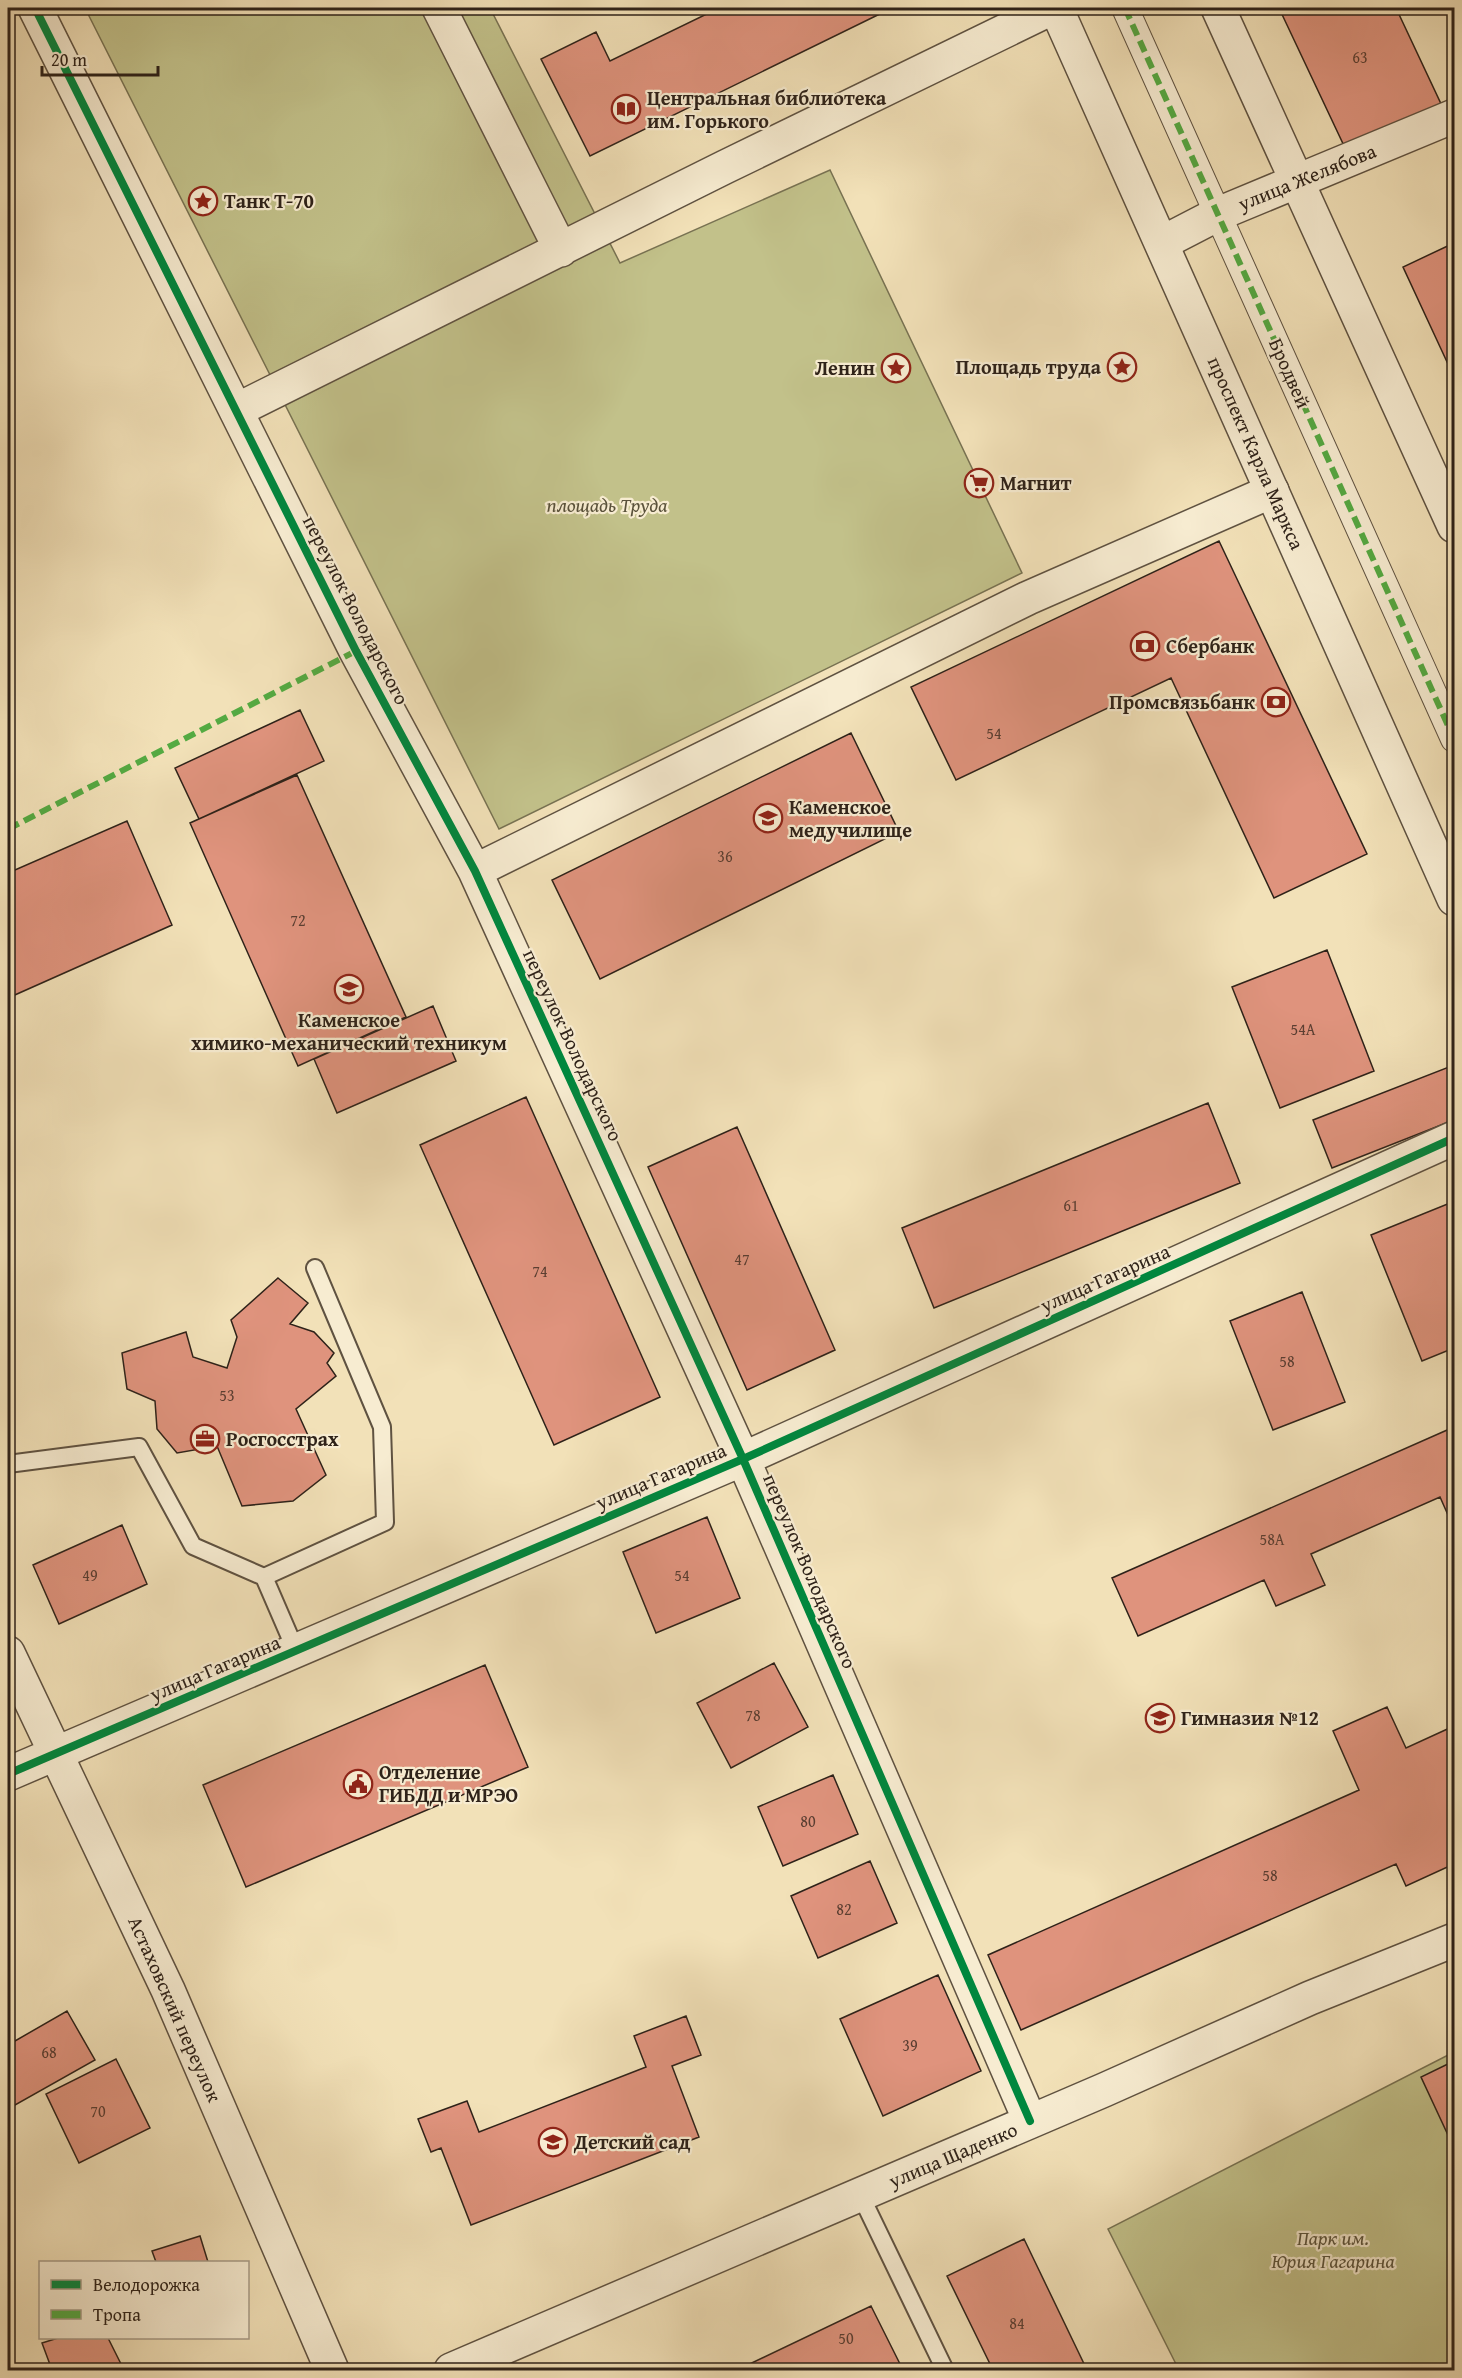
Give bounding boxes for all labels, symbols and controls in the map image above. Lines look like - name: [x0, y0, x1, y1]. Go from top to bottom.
- scale bar: [42, 39, 158, 77]
- house number: 63: [1352, 45, 1368, 69]
- text: 20 m: [51, 46, 87, 73]
- place label: Центральная библиотека им. Горького: [647, 83, 887, 135]
- library icon: Центральная библиотека им. Горького: [610, 93, 642, 125]
- street label: улица Желябова: [1233, 135, 1381, 218]
- place icon: Танк Т-70: [187, 185, 219, 217]
- place label: Танк Т-70: [224, 186, 314, 215]
- street label: Бродвей: [1262, 333, 1319, 413]
- place icon: Площадь труда: [1106, 351, 1138, 383]
- place icon: Ленин: [880, 352, 912, 384]
- place label: Площадь труда: [956, 352, 1102, 381]
- street label: проспект Карла Маркса: [1201, 352, 1312, 554]
- place label: Ленин: [815, 353, 875, 382]
- supermarket icon: Магнит: [963, 467, 995, 499]
- place label: Магнит: [1000, 468, 1072, 497]
- park label: площадь Труда: [547, 490, 668, 519]
- street label: переулок Володарского: [296, 510, 417, 710]
- bank icon: Сбербанк: [1129, 630, 1161, 662]
- place label: Сбербанк: [1166, 631, 1255, 660]
- bank icon: Промсвязьбанк: [1260, 686, 1292, 718]
- place label: Промсвязьбанк: [1109, 687, 1255, 716]
- house number: 54: [986, 721, 1002, 745]
- place label: Каменское медучилище: [789, 792, 912, 844]
- school or university icon: Каменское медучилище: [752, 802, 784, 834]
- house number: 36: [717, 844, 733, 868]
- house number: 72: [290, 908, 306, 932]
- street label: переулок Володарского: [516, 944, 631, 1146]
- school or university icon: Каменское химико-механический техникум: [333, 973, 365, 1005]
- place label: Каменское химико-механический техникум: [191, 1005, 507, 1057]
- house number: 54А: [1290, 1017, 1316, 1041]
- house number: 61: [1063, 1193, 1079, 1217]
- street label: улица Гагарина: [1034, 1236, 1175, 1320]
- house number: 47: [734, 1247, 750, 1271]
- house number: 74: [532, 1259, 548, 1283]
- house number: 58: [1279, 1349, 1295, 1373]
- house number: 53: [219, 1383, 235, 1407]
- office icon: Росгосстрах: [189, 1423, 221, 1455]
- place label: Росгосстрах: [226, 1424, 339, 1453]
- street label: улица Гагарина: [590, 1435, 731, 1517]
- street label: переулок Володарского: [756, 1469, 865, 1673]
- house number: 58А: [1259, 1527, 1285, 1551]
- house number: 49: [82, 1563, 98, 1587]
- house number: 54: [674, 1563, 690, 1587]
- street label: улица Гагарина: [144, 1627, 285, 1709]
- school or university icon: Гимназия №12: [1144, 1702, 1176, 1734]
- house number: 78: [745, 1703, 761, 1727]
- place label: Гимназия №12: [1181, 1703, 1319, 1732]
- place label: Отделение ГИБДД и МРЭО: [379, 1757, 518, 1809]
- public building icon: Отделение ГИБДД и МРЭО: [342, 1768, 374, 1800]
- house number: 80: [800, 1809, 816, 1833]
- house number: 58: [1262, 1863, 1278, 1887]
- house number: 82: [836, 1897, 852, 1921]
- street label: Астаховский переулок: [121, 1911, 230, 2107]
- house number: 39: [902, 2033, 918, 2057]
- house number: 68: [41, 2040, 57, 2064]
- house number: 70: [90, 2099, 106, 2123]
- street label: улица Щаденко: [883, 2114, 1022, 2195]
- school or university icon: Детский сад: [537, 2126, 569, 2158]
- place label: Детский сад: [573, 2127, 690, 2156]
- park label: Парк им. Юрия Гагарина: [1271, 2223, 1395, 2275]
- legend: [39, 2261, 249, 2339]
- text: Велодорожка: [93, 2271, 200, 2298]
- text: Тропа: [93, 2301, 141, 2328]
- house number: 84: [1009, 2311, 1025, 2335]
- house number: 50: [838, 2326, 854, 2350]

